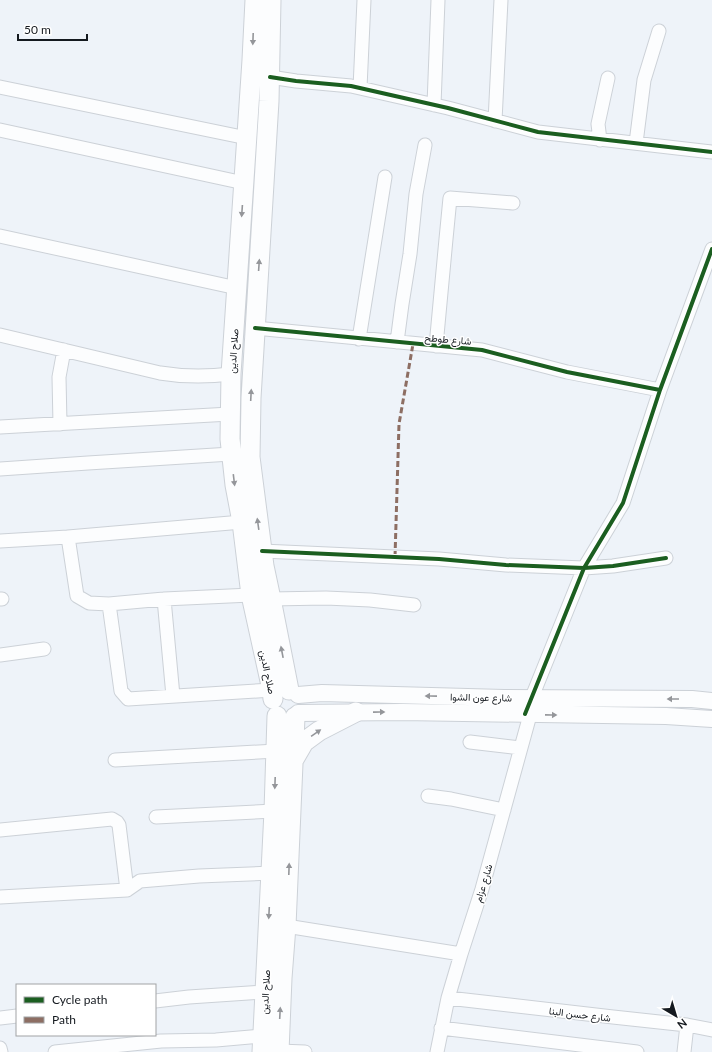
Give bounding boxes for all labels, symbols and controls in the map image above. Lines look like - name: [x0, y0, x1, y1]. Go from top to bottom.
- scale bar: [18, 16, 87, 42]
- text: 50 m: [24, 22, 51, 37]
- one-way arrow: [250, 33, 257, 45]
- one-way arrow: [238, 205, 245, 217]
- one-way arrow: [255, 259, 262, 271]
- street label: صلاح الدين: [225, 328, 242, 374]
- street label: شارع طوطح: [424, 331, 472, 348]
- one-way arrow: [248, 388, 254, 401]
- one-way arrow: [231, 474, 237, 486]
- one-way arrow: [255, 518, 262, 530]
- one-way arrow: [278, 646, 284, 658]
- street label: صلاح الدين: [256, 649, 279, 695]
- street label: شارع عون الشوا: [450, 690, 512, 705]
- one-way arrow: [424, 693, 437, 699]
- one-way arrow: [666, 696, 679, 702]
- one-way arrow: [373, 709, 386, 715]
- one-way arrow: [545, 712, 558, 718]
- one-way arrow: [311, 729, 322, 737]
- one-way arrow: [272, 777, 278, 790]
- street label: شارع عزام: [472, 862, 495, 904]
- one-way arrow: [285, 863, 292, 875]
- one-way arrow: [266, 907, 273, 919]
- street label: صلاح الدين: [258, 969, 273, 1015]
- legend: [16, 984, 156, 1036]
- text: Cycle path: [52, 992, 107, 1007]
- north arrow: [656, 996, 696, 1036]
- street label: شارع حسن البنا: [548, 1004, 612, 1025]
- one-way arrow: [277, 1006, 283, 1019]
- text: Path: [52, 1012, 76, 1027]
- text: N: [675, 1017, 690, 1032]

